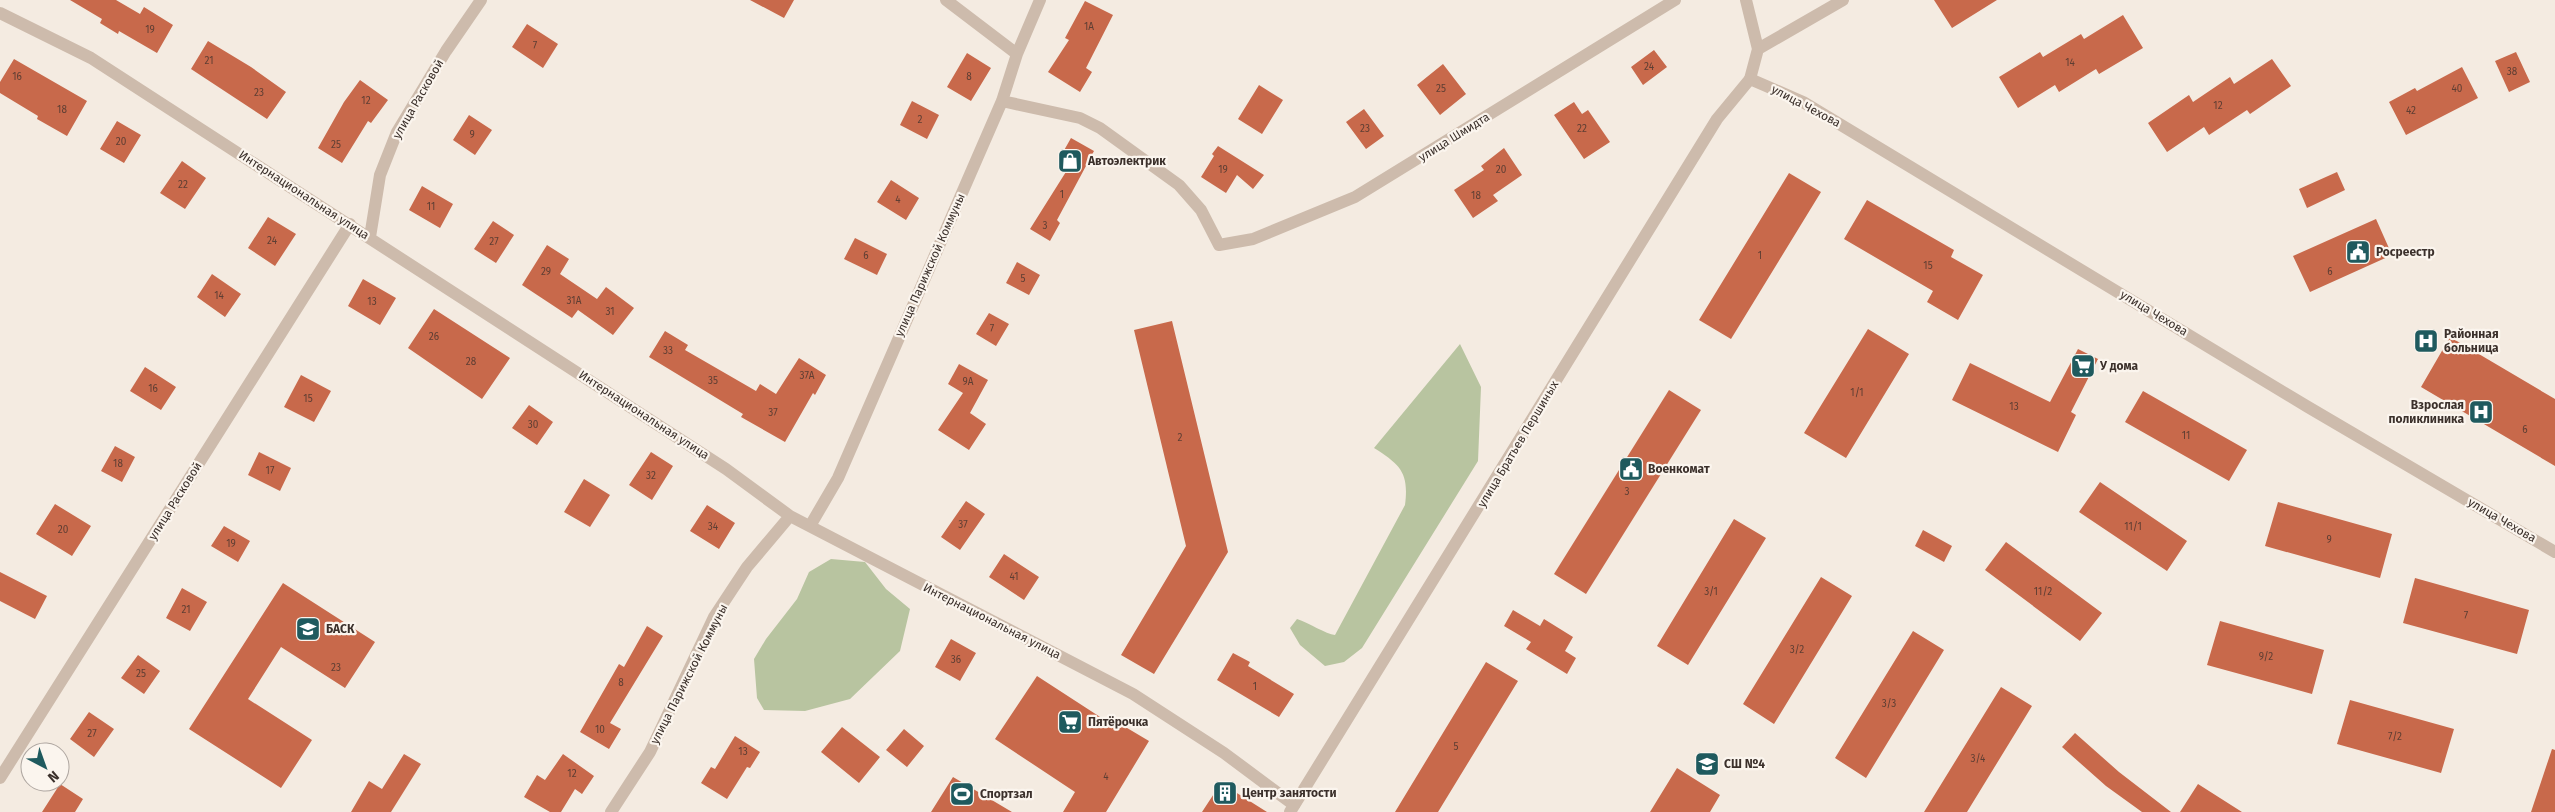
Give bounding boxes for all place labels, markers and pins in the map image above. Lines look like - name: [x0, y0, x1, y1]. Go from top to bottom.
- shop icon: Автоэлектрик: [1057, 148, 1083, 174]
- place label: Автоэлектрик: [1087, 154, 1166, 168]
- public building icon: Росреестр: [2345, 239, 2371, 265]
- place label: Росреестр: [2376, 245, 2435, 259]
- place label: Районная больница: [2444, 327, 2499, 355]
- hospital icon: Районная больница: [2413, 328, 2439, 354]
- supermarket icon: У дома: [2070, 353, 2096, 379]
- place label: У дома: [2099, 359, 2138, 373]
- place label: Взрослая поликлиника: [2389, 398, 2464, 426]
- hospital icon: Взрослая поликлиника: [2468, 399, 2494, 425]
- public building icon: Военкомат: [1618, 456, 1644, 482]
- place label: Военкомат: [1648, 462, 1710, 476]
- school or university icon: БАСК: [295, 616, 321, 642]
- place label: БАСК: [326, 622, 355, 636]
- supermarket icon: Пятёрочка: [1057, 709, 1083, 735]
- place label: Пятёрочка: [1088, 715, 1149, 729]
- school or university icon: СШ №4: [1694, 751, 1720, 777]
- place label: СШ №4: [1724, 757, 1765, 771]
- building icon: Центр занятости: [1212, 780, 1238, 806]
- sports icon: Спортзал: [949, 781, 975, 807]
- place label: Центр занятости: [1242, 786, 1337, 800]
- place label: Спортзал: [980, 787, 1033, 801]

